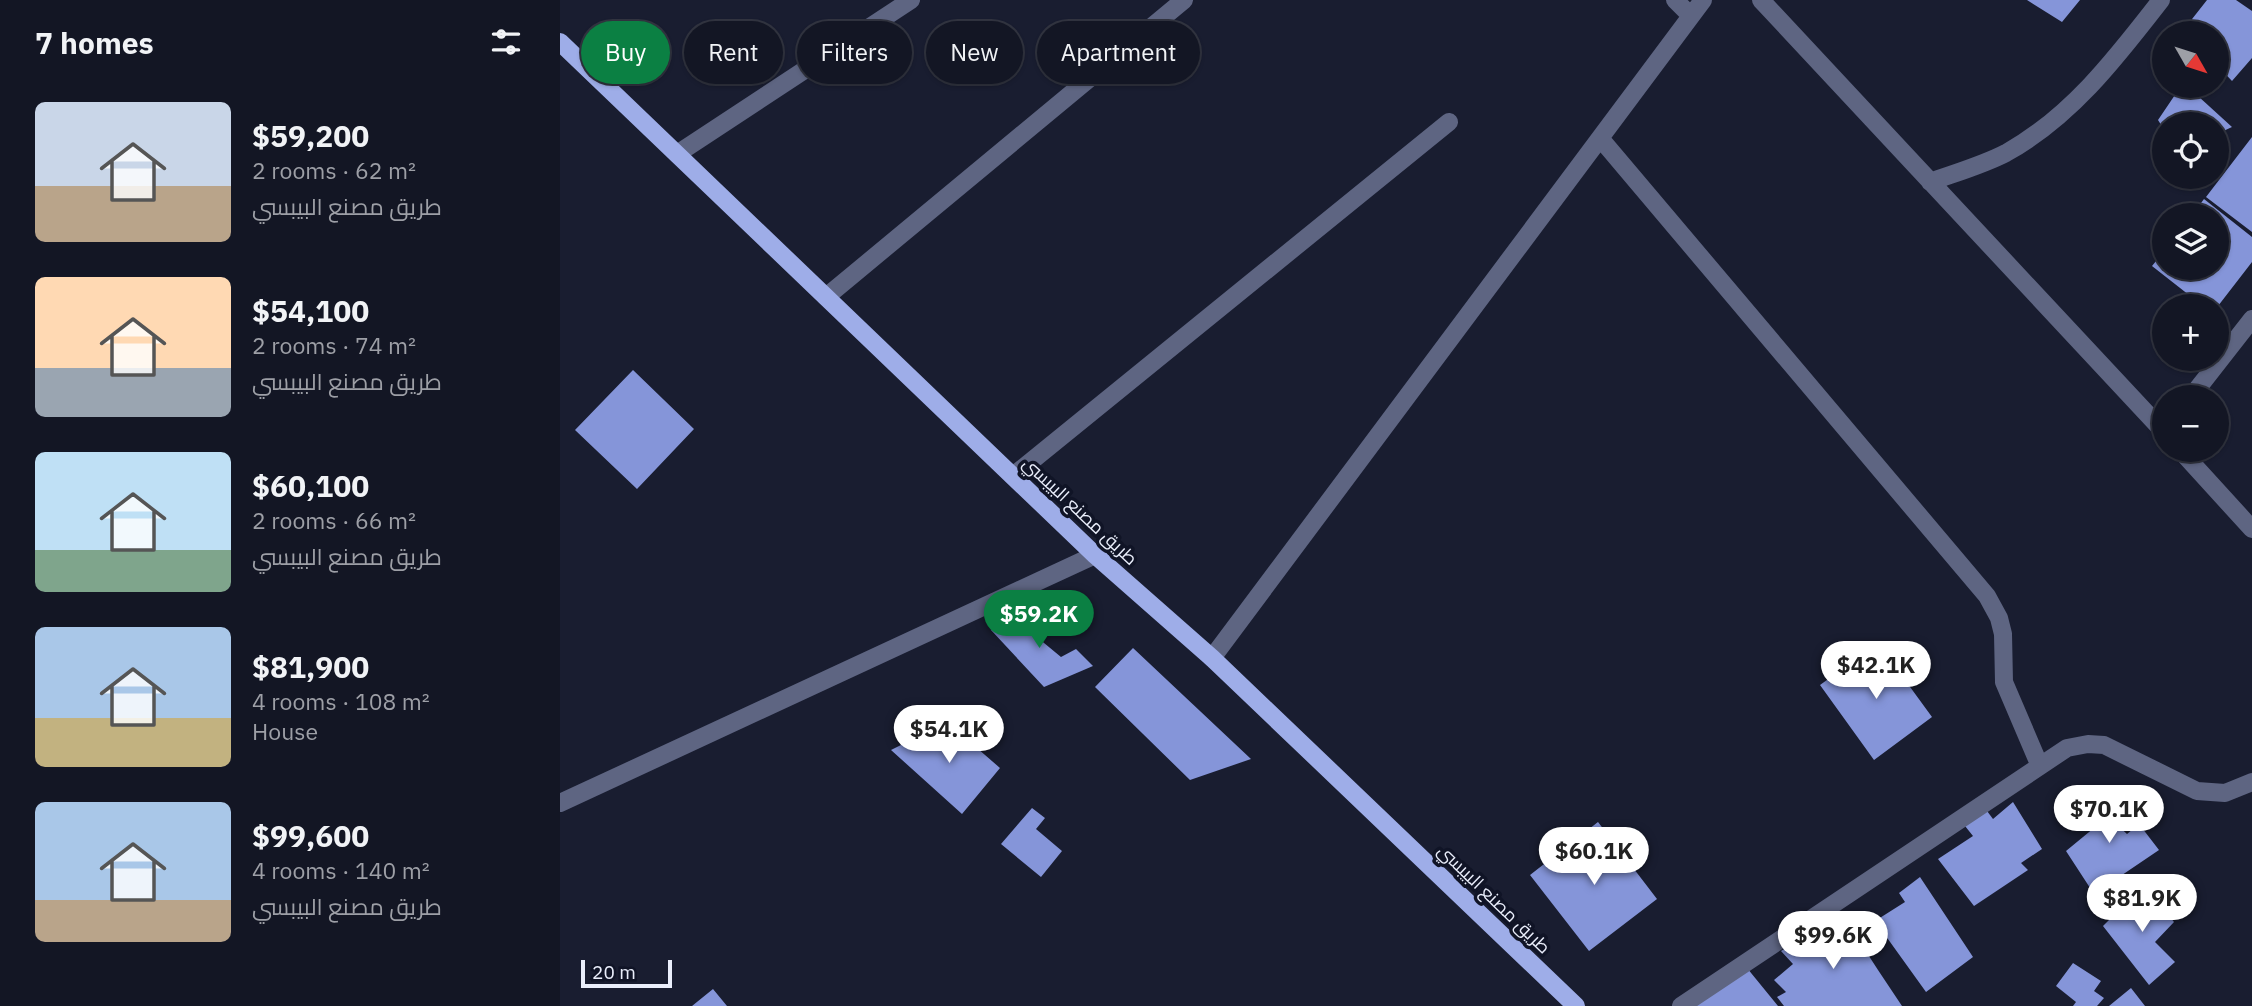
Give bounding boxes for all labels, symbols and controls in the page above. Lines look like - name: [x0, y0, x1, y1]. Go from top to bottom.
- chip: Buy: [581, 21, 670, 84]
- chip: Rent: [684, 21, 783, 84]
- chip: Filters: [797, 21, 912, 84]
- chip: New: [926, 21, 1023, 84]
- chip: Apartment: [1037, 21, 1200, 84]
- north arrow: [2152, 21, 2230, 98]
- map controls: [2152, 21, 2229, 462]
- text: 7 homes: [35, 23, 154, 62]
- icon: filters: [487, 23, 525, 61]
- button: locate: [2152, 112, 2229, 189]
- text: $59,200: [252, 116, 369, 155]
- icon: home: [91, 130, 175, 214]
- text: 2 rooms · 62 m²: [252, 155, 416, 185]
- text: طريق مصنع البيبسي: [252, 191, 442, 221]
- button: layers: [2152, 203, 2229, 280]
- text: $54,100: [252, 291, 369, 330]
- button: +: [2152, 294, 2229, 371]
- icon: home: [91, 305, 175, 389]
- text: 2 rooms · 74 m²: [252, 330, 416, 360]
- text: طريق مصنع البيبسي: [252, 366, 442, 396]
- button: −: [2152, 385, 2229, 462]
- street label: طريق مصنع البيبسي: [1017, 452, 1142, 571]
- text: $60,100: [252, 466, 369, 505]
- icon: home: [91, 480, 175, 564]
- text: 2 rooms · 66 m²: [252, 505, 416, 535]
- text: طريق مصنع البيبسي: [252, 541, 442, 571]
- pin: $59.2K: [982, 590, 1096, 650]
- text: $59.2K: [1000, 598, 1078, 628]
- pin: $42.1K: [1819, 642, 1933, 701]
- text: $81,900: [252, 647, 369, 686]
- text: $42.1K: [1837, 649, 1915, 679]
- icon: home: [91, 655, 175, 739]
- text: 4 rooms · 108 m²: [252, 686, 430, 716]
- pin: $54.1K: [892, 706, 1006, 765]
- text: $54.1K: [910, 713, 988, 743]
- text: House: [252, 716, 318, 746]
- pin: $70.1K: [2052, 786, 2166, 845]
- text: $70.1K: [2070, 793, 2148, 823]
- text: $99,600: [252, 816, 369, 855]
- pin: $60.1K: [1537, 828, 1651, 887]
- icon: home: [91, 830, 175, 914]
- text: $60.1K: [1555, 835, 1633, 865]
- street label: طريق مصنع البيبسي: [1432, 839, 1556, 960]
- text: 4 rooms · 140 m²: [252, 855, 430, 885]
- pin: $81.9K: [2085, 874, 2199, 934]
- text: $81.9K: [2103, 882, 2181, 912]
- text: طريق مصنع البيبسي: [252, 891, 442, 921]
- pin: $99.6K: [1776, 912, 1890, 971]
- text: $99.6K: [1794, 919, 1872, 949]
- scale bar: [581, 957, 672, 989]
- text: 20 m: [592, 960, 636, 984]

